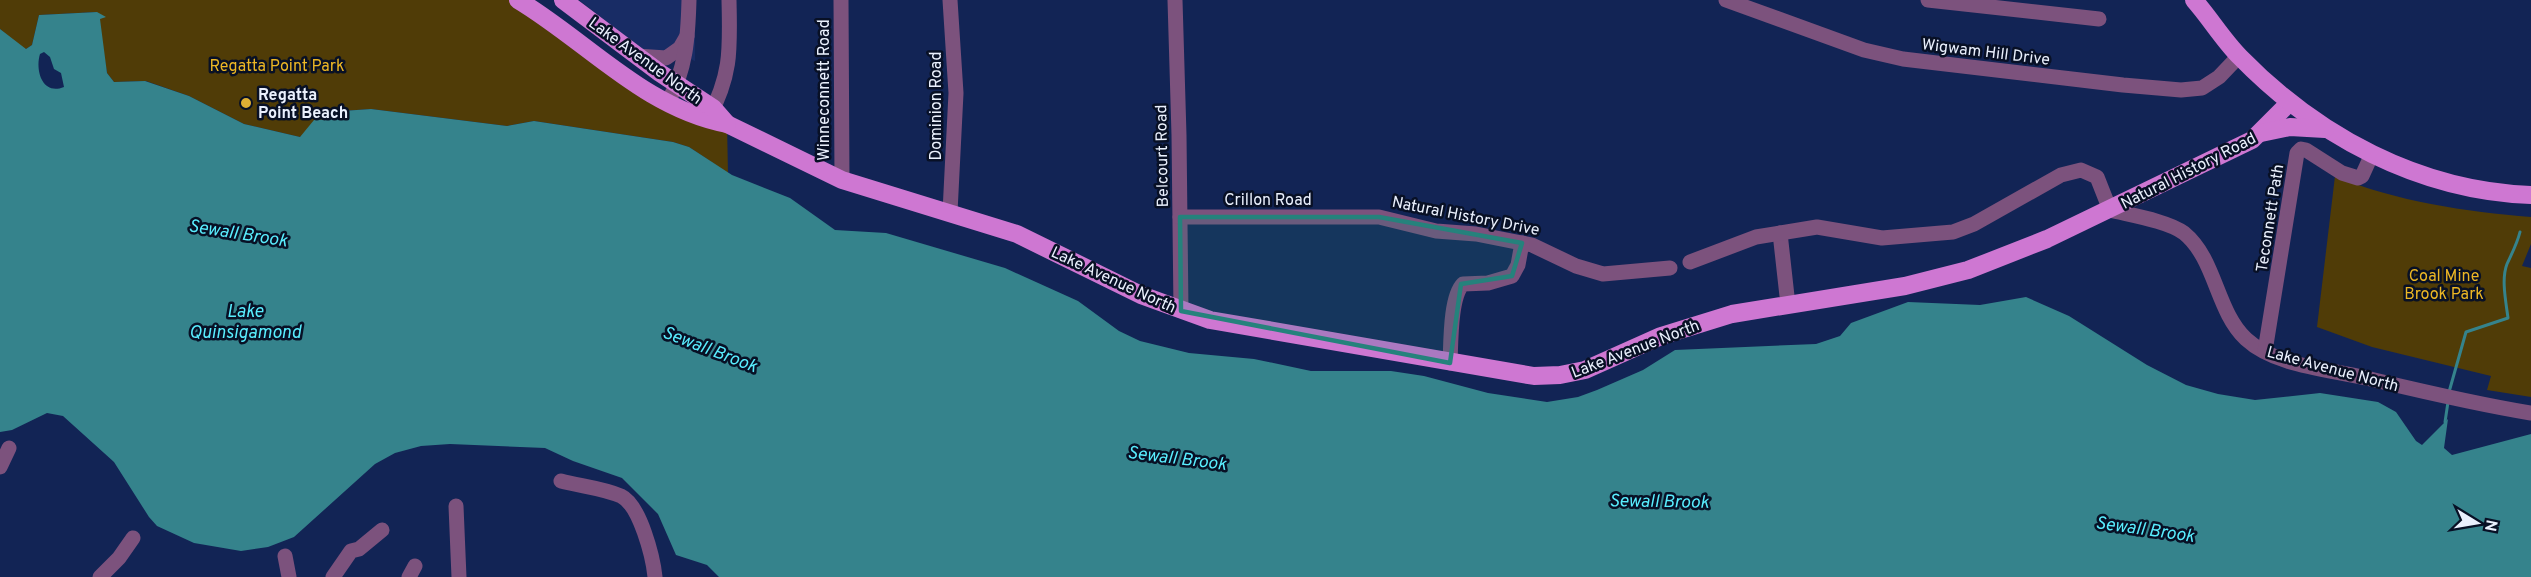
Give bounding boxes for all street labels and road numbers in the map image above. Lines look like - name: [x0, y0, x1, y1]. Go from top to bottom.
- street label: Lake Avenue North: [584, 14, 706, 110]
- street label: Winneconnett Road: [815, 19, 835, 161]
- street label: Wigwam Hill Drive: [1920, 35, 2051, 71]
- street label: Dominion Road: [927, 52, 947, 160]
- street label: Belcourt Road: [1152, 104, 1174, 208]
- street label: Natural History Road: [2118, 129, 2260, 215]
- street label: Teconnett Path: [2253, 163, 2289, 274]
- street label: Crillon Road: [1224, 191, 1312, 211]
- street label: Natural History Drive: [1390, 193, 1541, 241]
- street label: Lake Avenue North: [1047, 243, 1179, 319]
- street label: Lake Avenue North: [1569, 316, 1703, 384]
- street label: Lake Avenue North: [2264, 343, 2401, 397]

